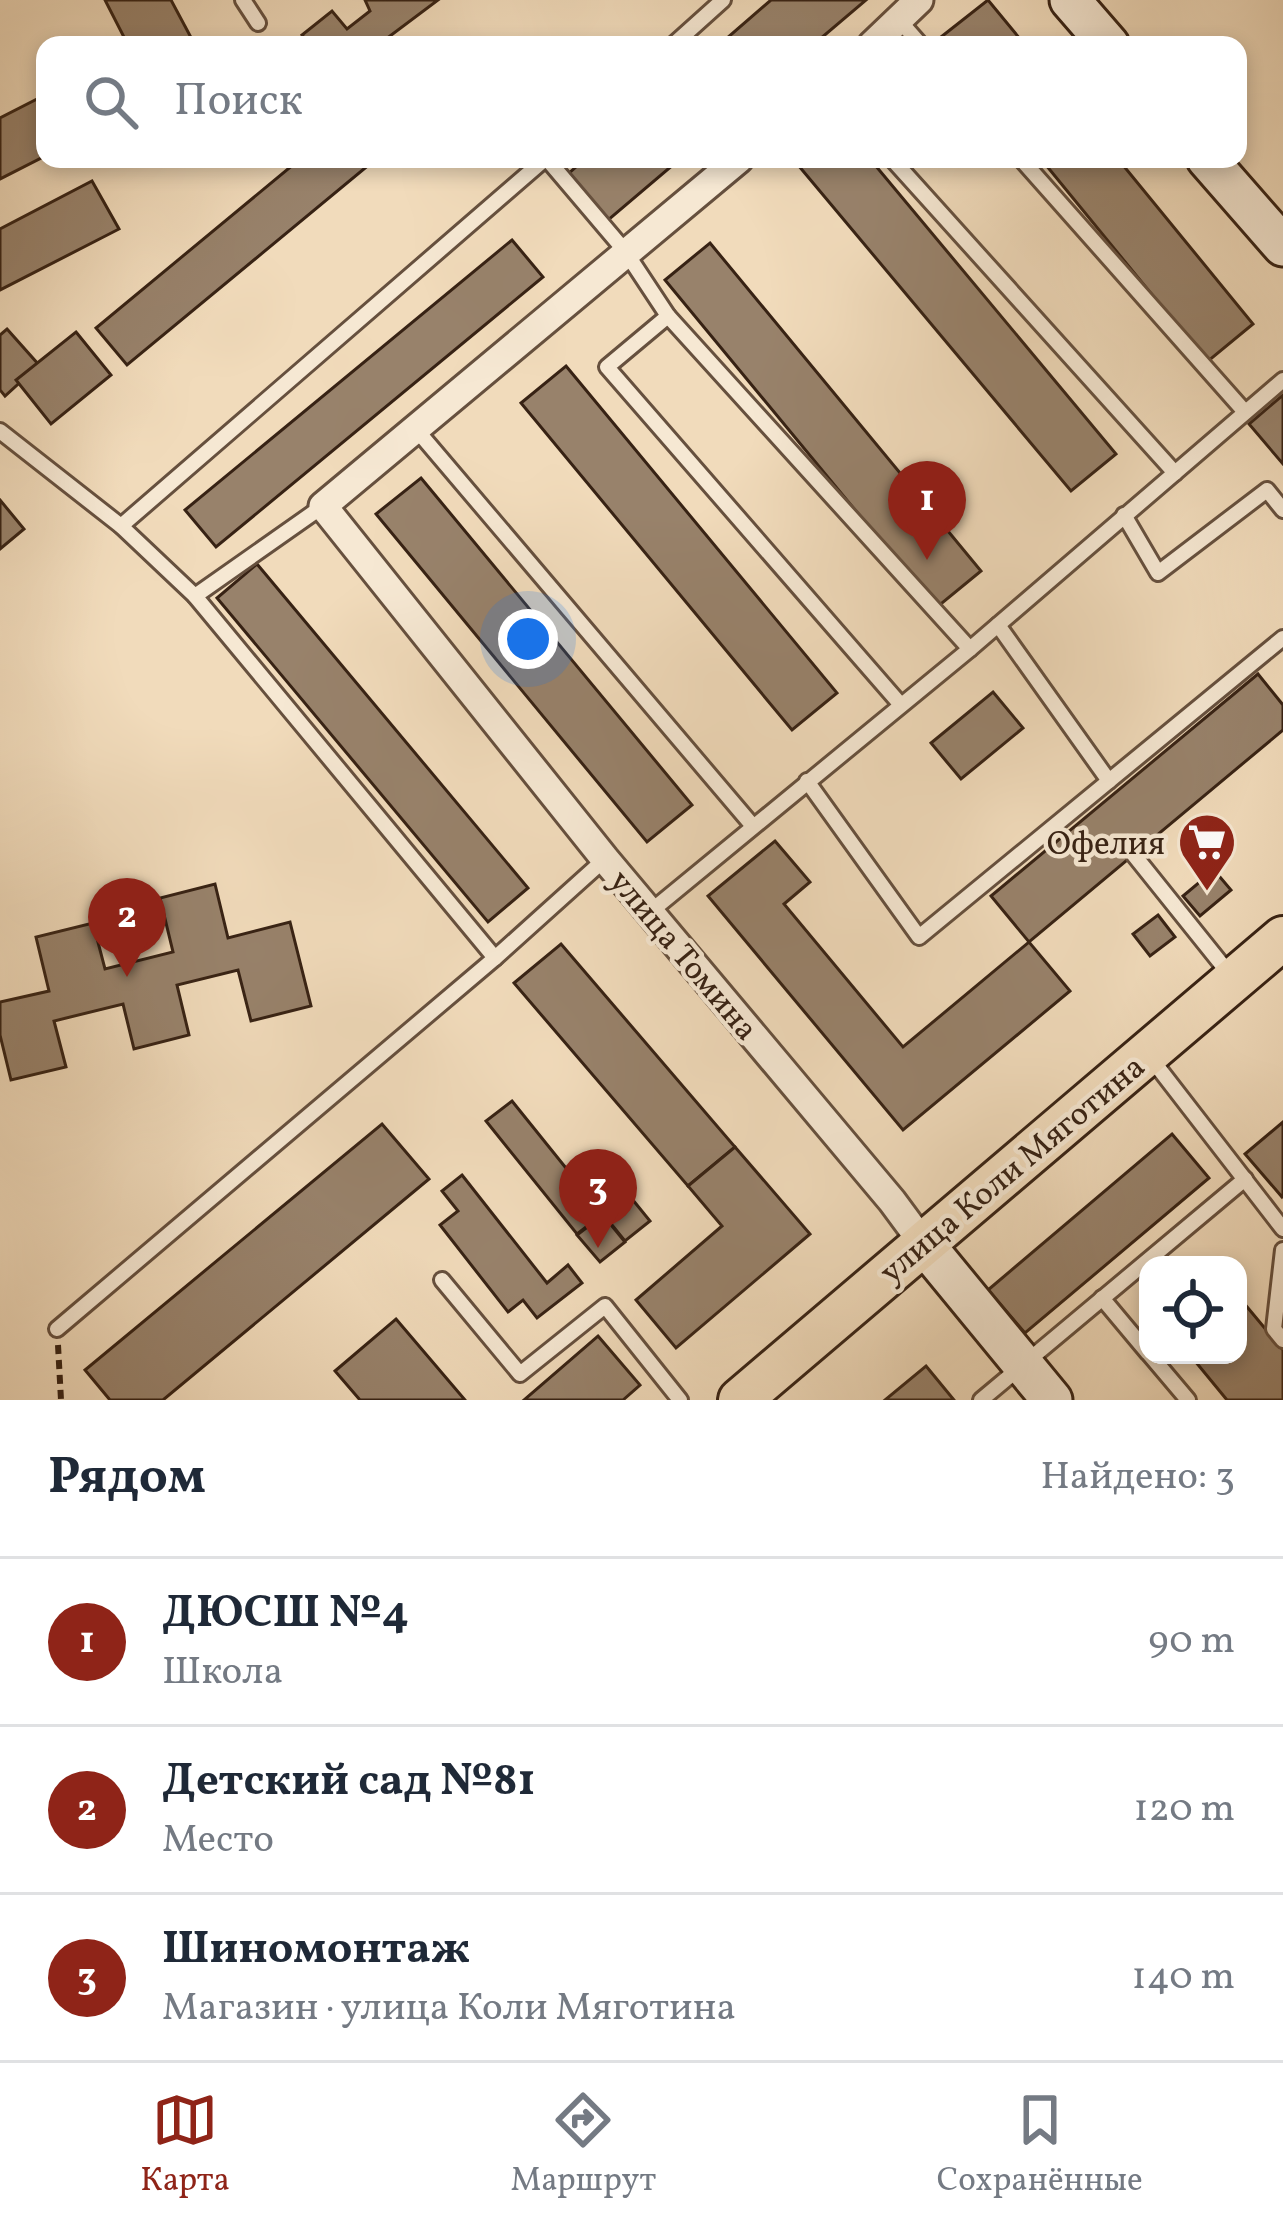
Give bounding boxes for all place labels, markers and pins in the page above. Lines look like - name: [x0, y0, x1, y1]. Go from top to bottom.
- pin: 1: [888, 461, 966, 560]
- supermarket icon: Офелия: [1176, 811, 1238, 893]
- place label: Офелия: [1047, 823, 1165, 869]
- pin: 2: [88, 878, 166, 977]
- pin: 3: [559, 1149, 637, 1248]

